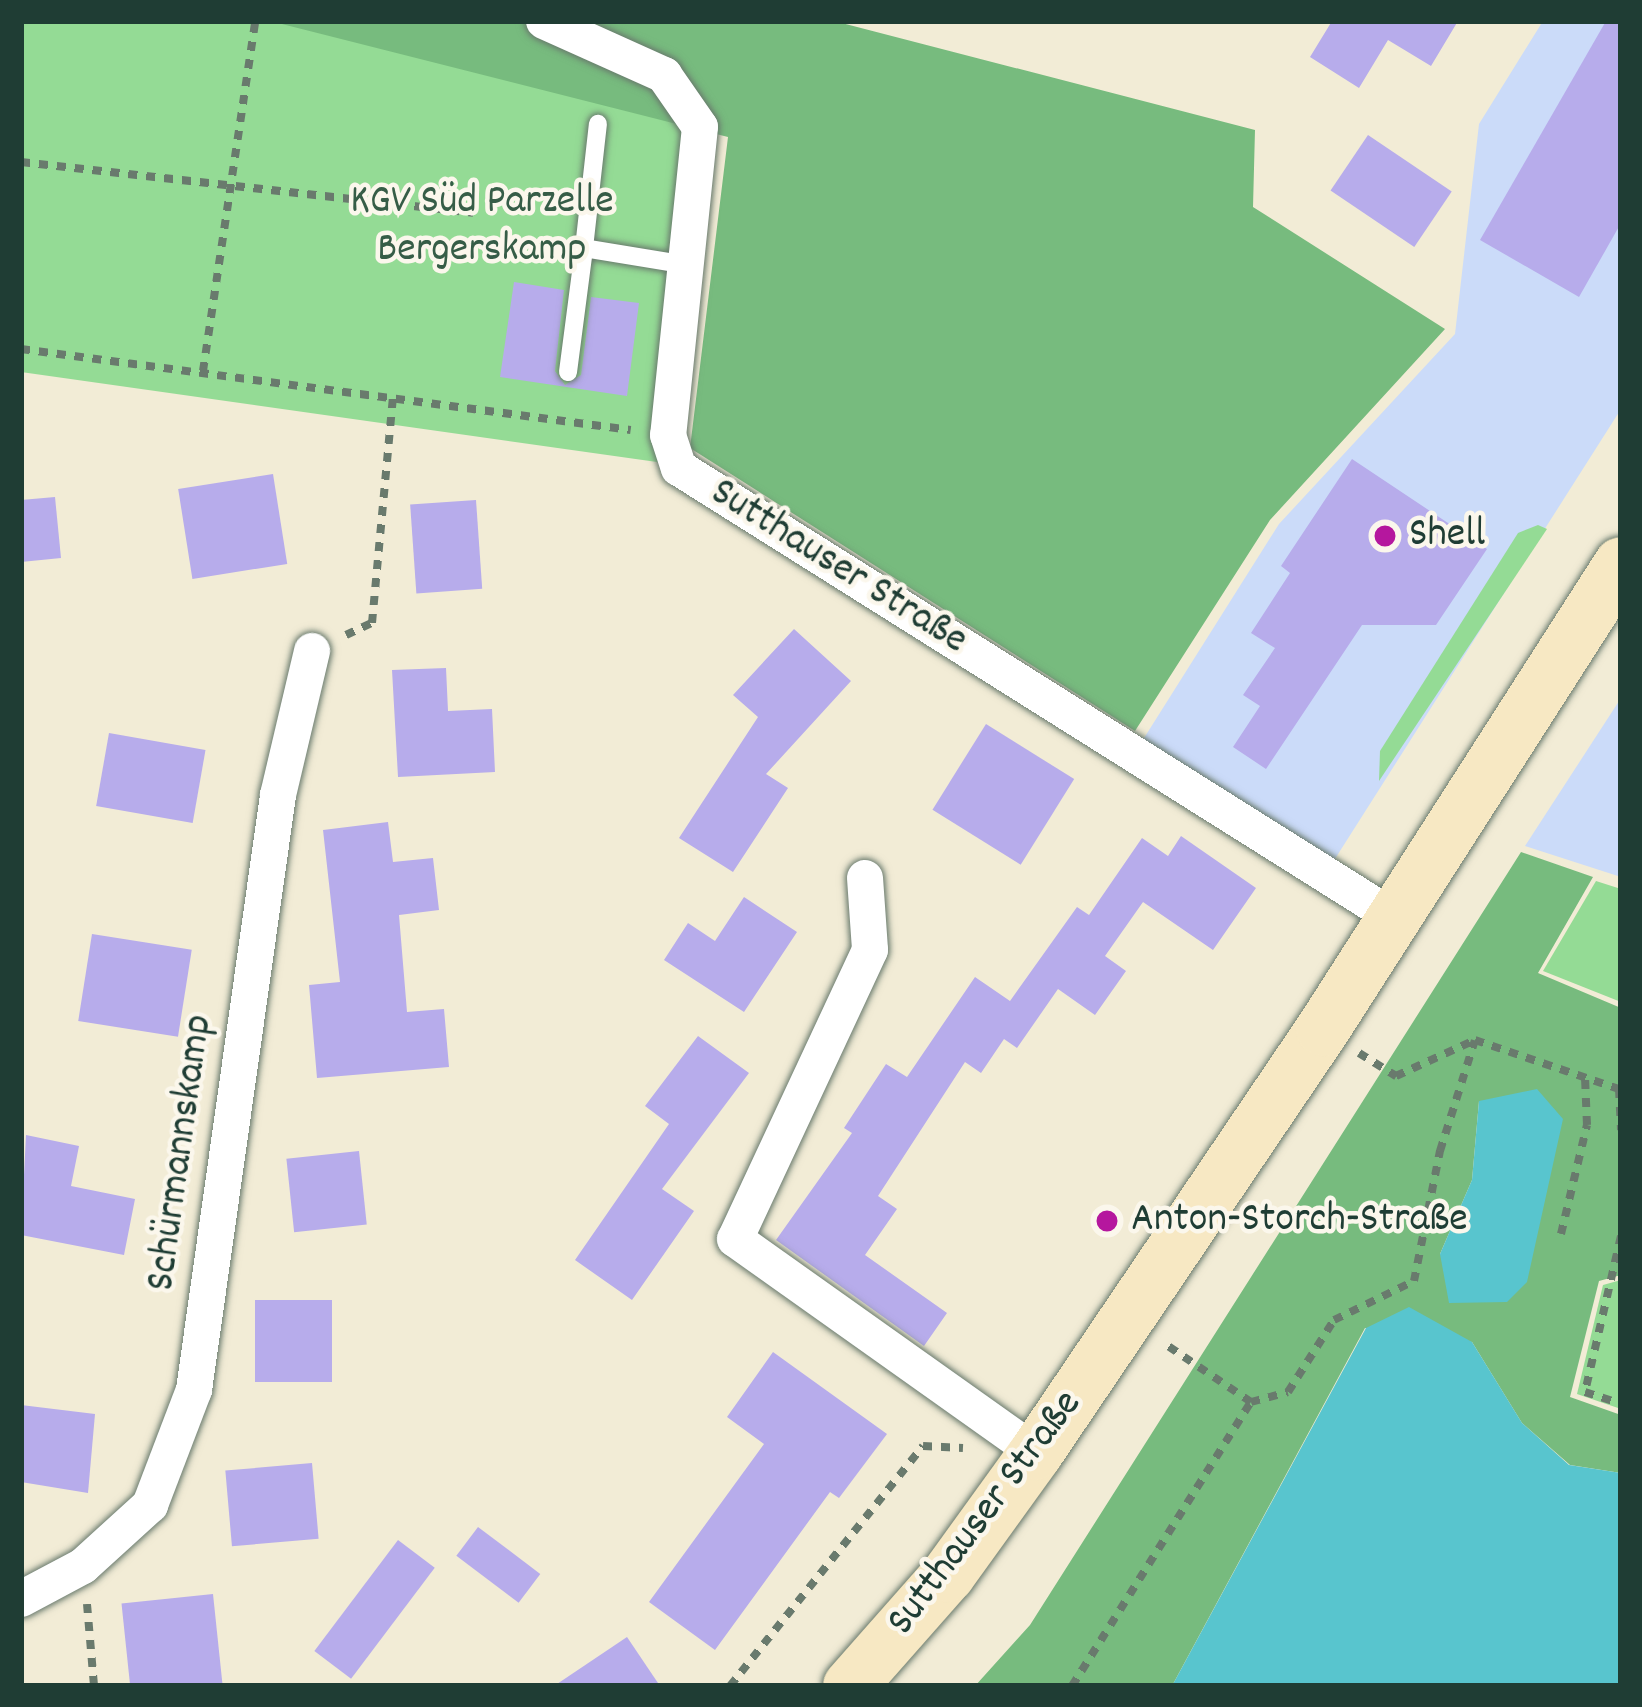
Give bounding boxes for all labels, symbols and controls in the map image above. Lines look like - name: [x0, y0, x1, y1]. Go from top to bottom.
- park label: KGV Süd Parzelle Bergerskamp: [350, 178, 614, 276]
- street label: Sutthauser Straße: [700, 469, 976, 667]
- place label: Shell: [1409, 511, 1485, 561]
- marker: Shell: [1372, 523, 1398, 549]
- street label: Schürmannskamp: [138, 1012, 226, 1294]
- place label: Anton-Storch-Straße: [1131, 1196, 1468, 1246]
- marker: Anton-Storch-Straße: [1094, 1208, 1120, 1234]
- street label: Sutthauser Straße: [877, 1382, 1095, 1646]

